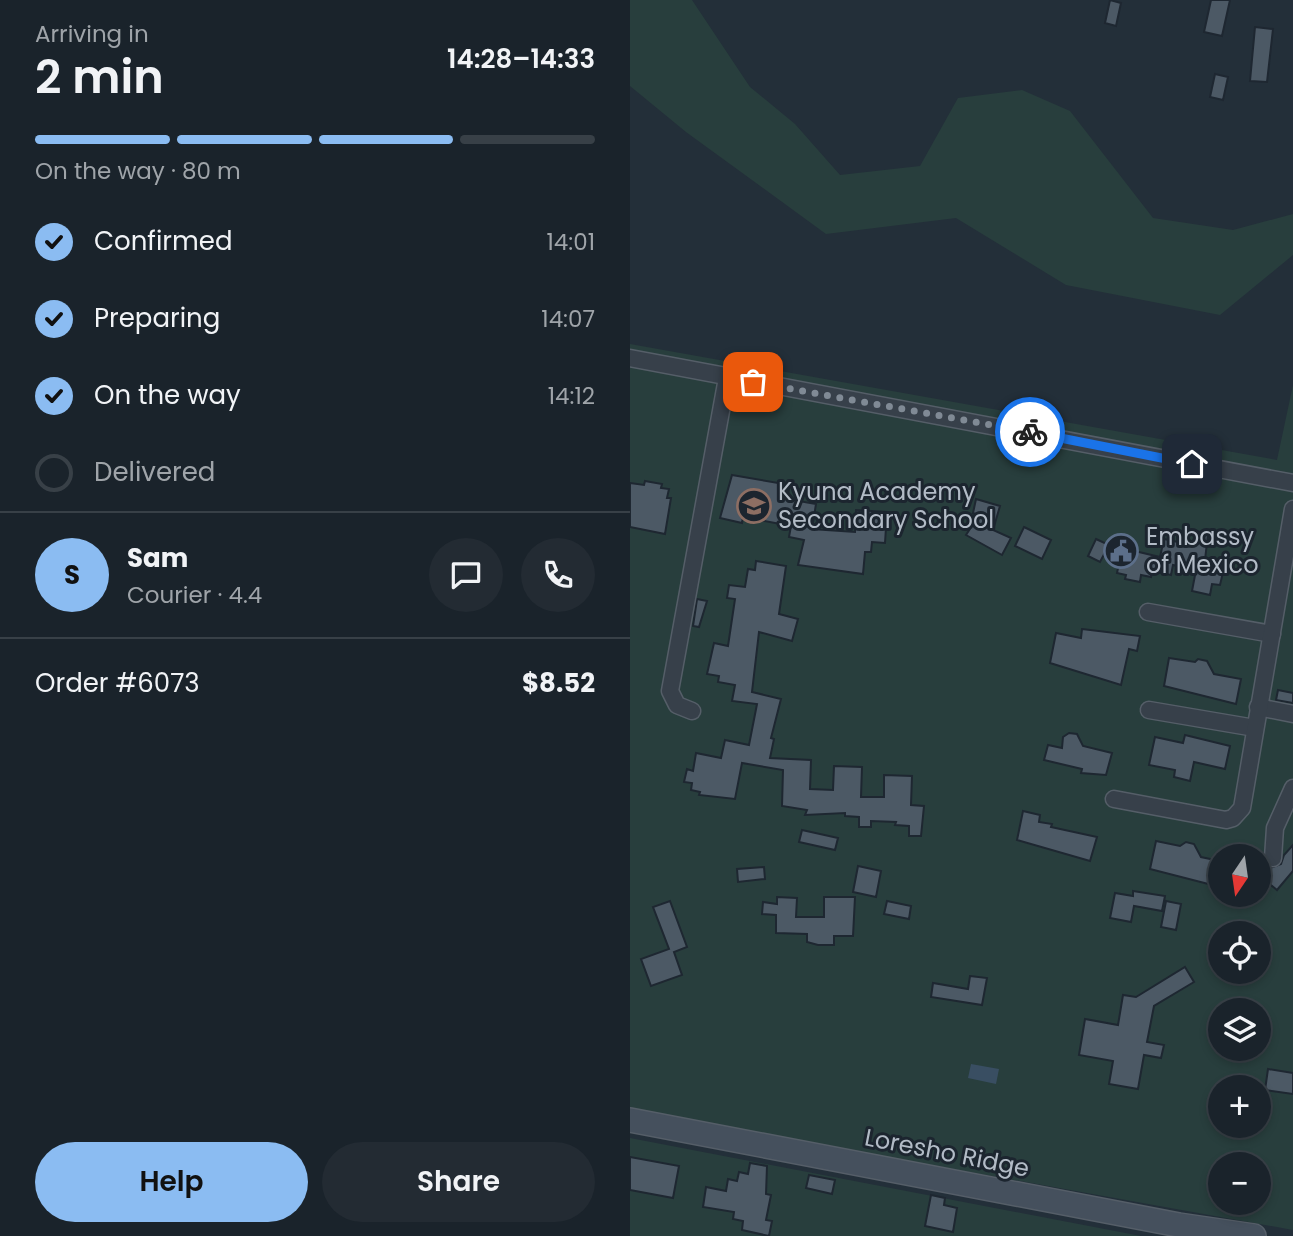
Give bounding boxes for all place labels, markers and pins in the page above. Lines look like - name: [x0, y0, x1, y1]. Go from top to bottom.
- pin: [723, 352, 783, 412]
- pin: [1162, 434, 1222, 494]
- place label: Kyuna Academy Secondary School: [778, 475, 994, 536]
- school or university icon: Kyuna Academy Secondary School: [735, 487, 773, 525]
- place label: Embassy of Mexico: [1146, 520, 1259, 581]
- public building icon: Embassy of Mexico: [1102, 532, 1140, 570]

